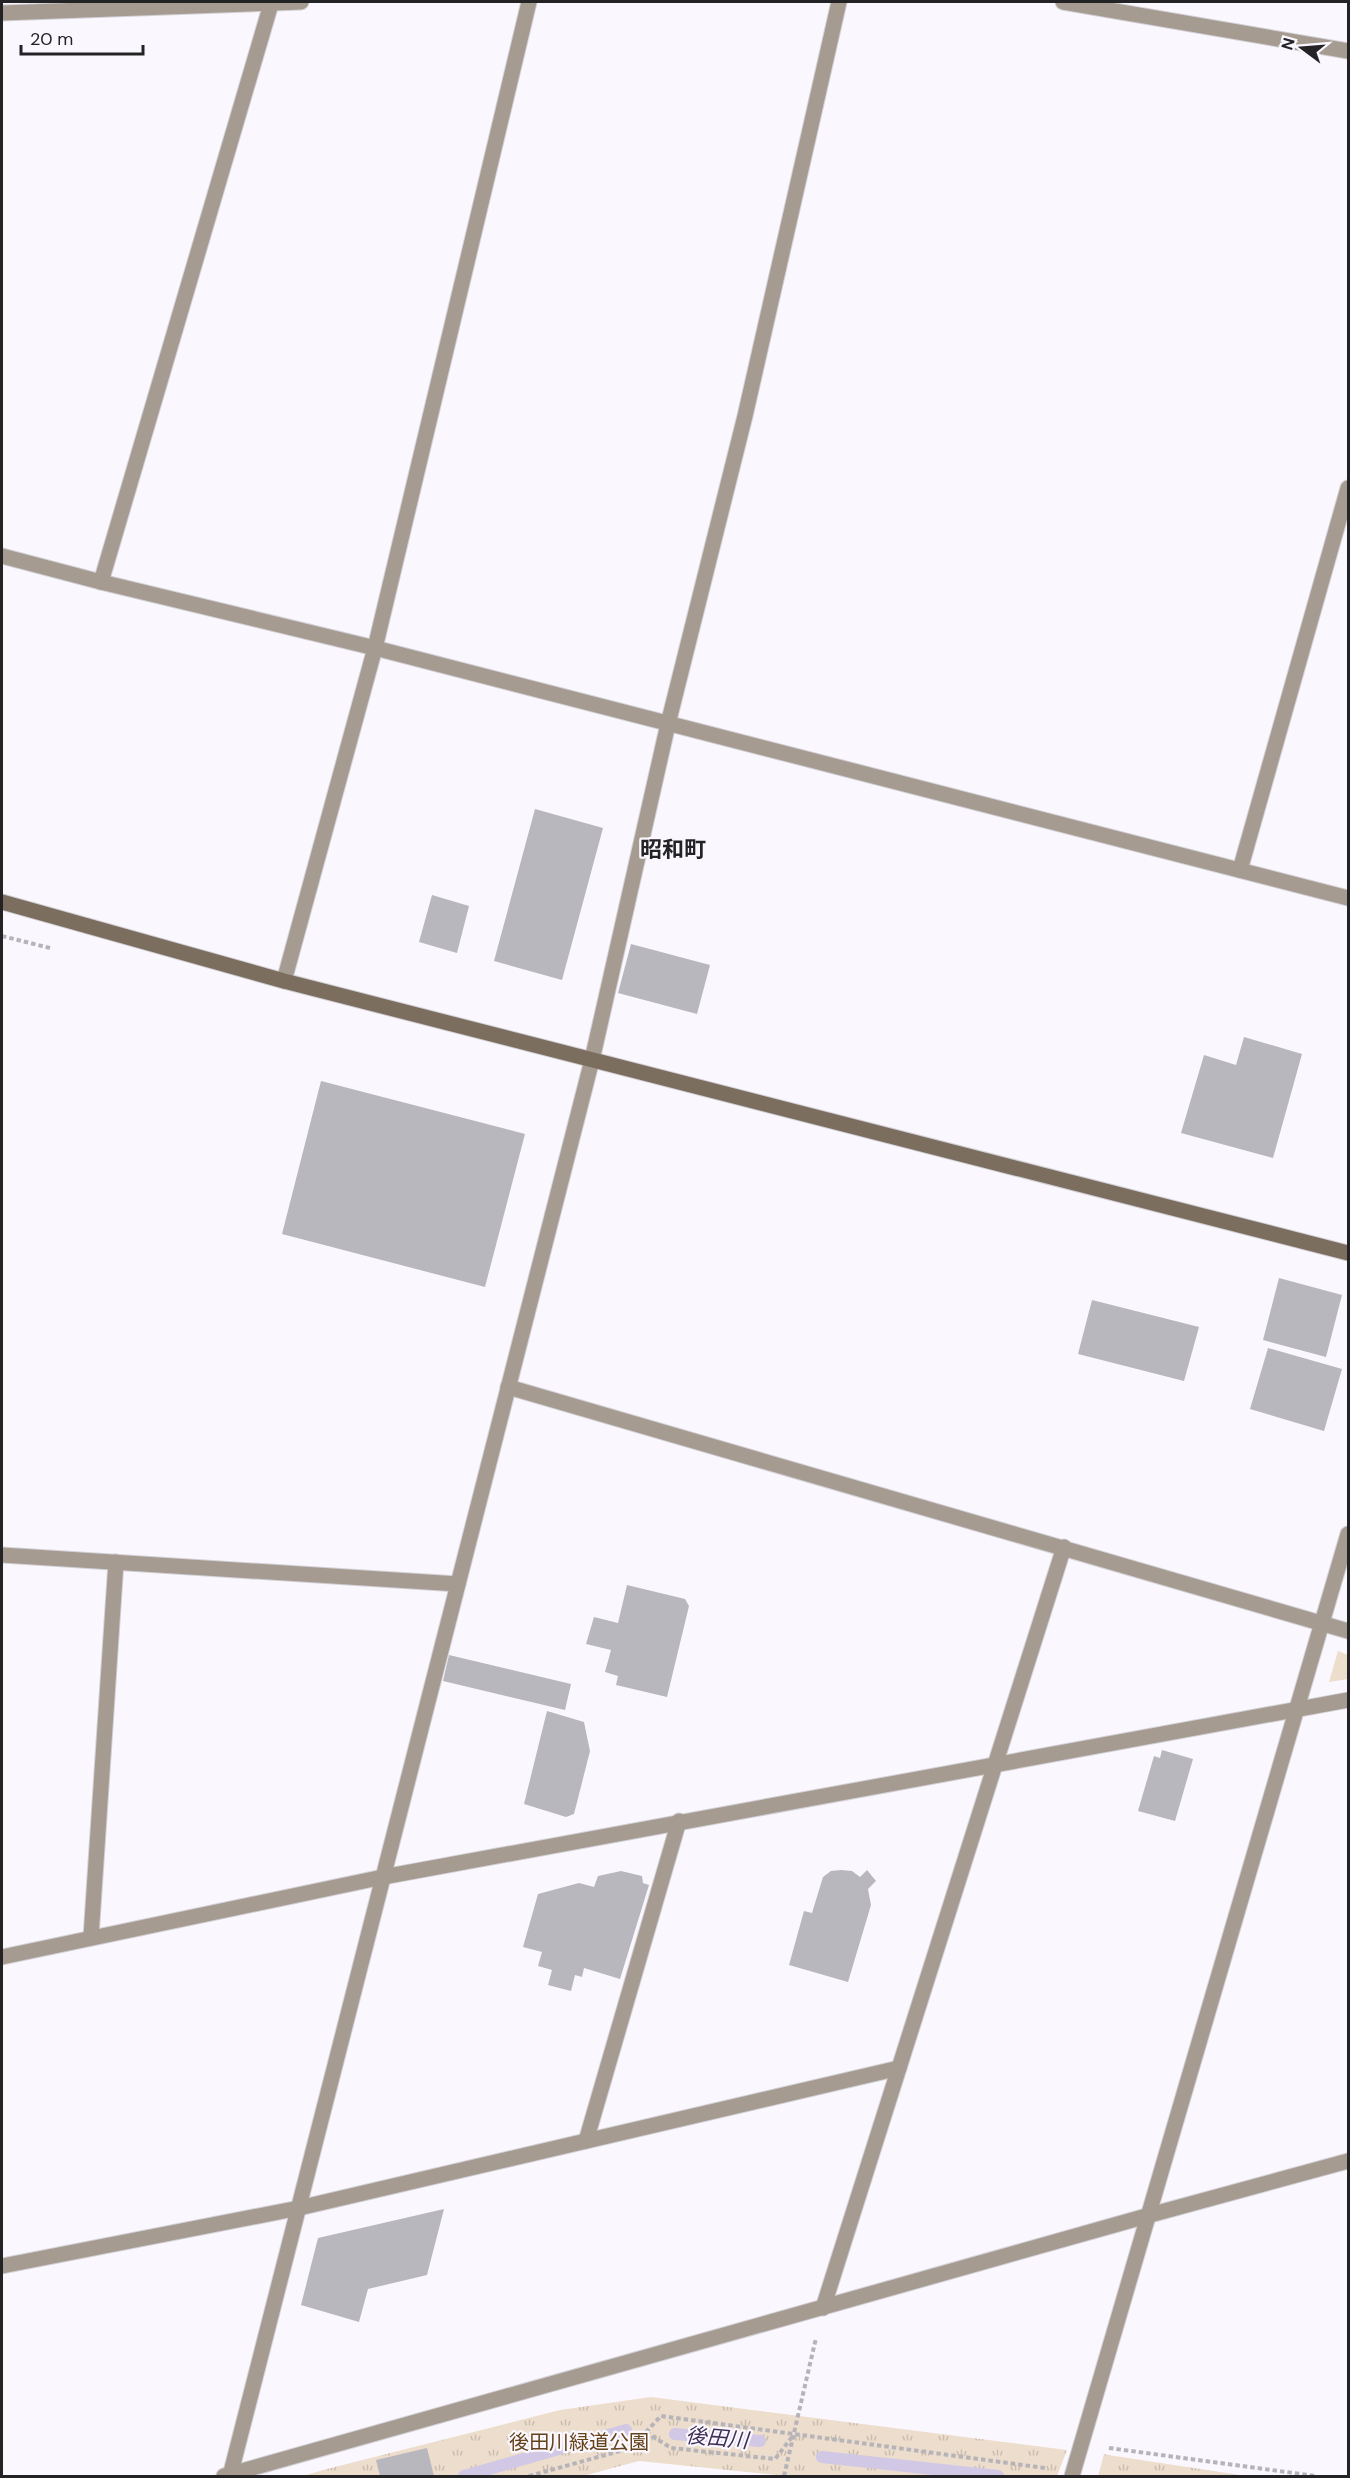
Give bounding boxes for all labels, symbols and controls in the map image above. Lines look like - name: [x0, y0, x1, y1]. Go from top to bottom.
- scale bar: [21, 18, 142, 56]
- north arrow: [1272, 18, 1332, 78]
- text: 20 m: [30, 27, 73, 51]
- text: N: [1276, 35, 1300, 53]
- district label: 昭和町: [640, 835, 706, 864]
- water label: 後田川: [684, 2421, 752, 2455]
- park label: 後田川緑道公園: [509, 2429, 649, 2455]

